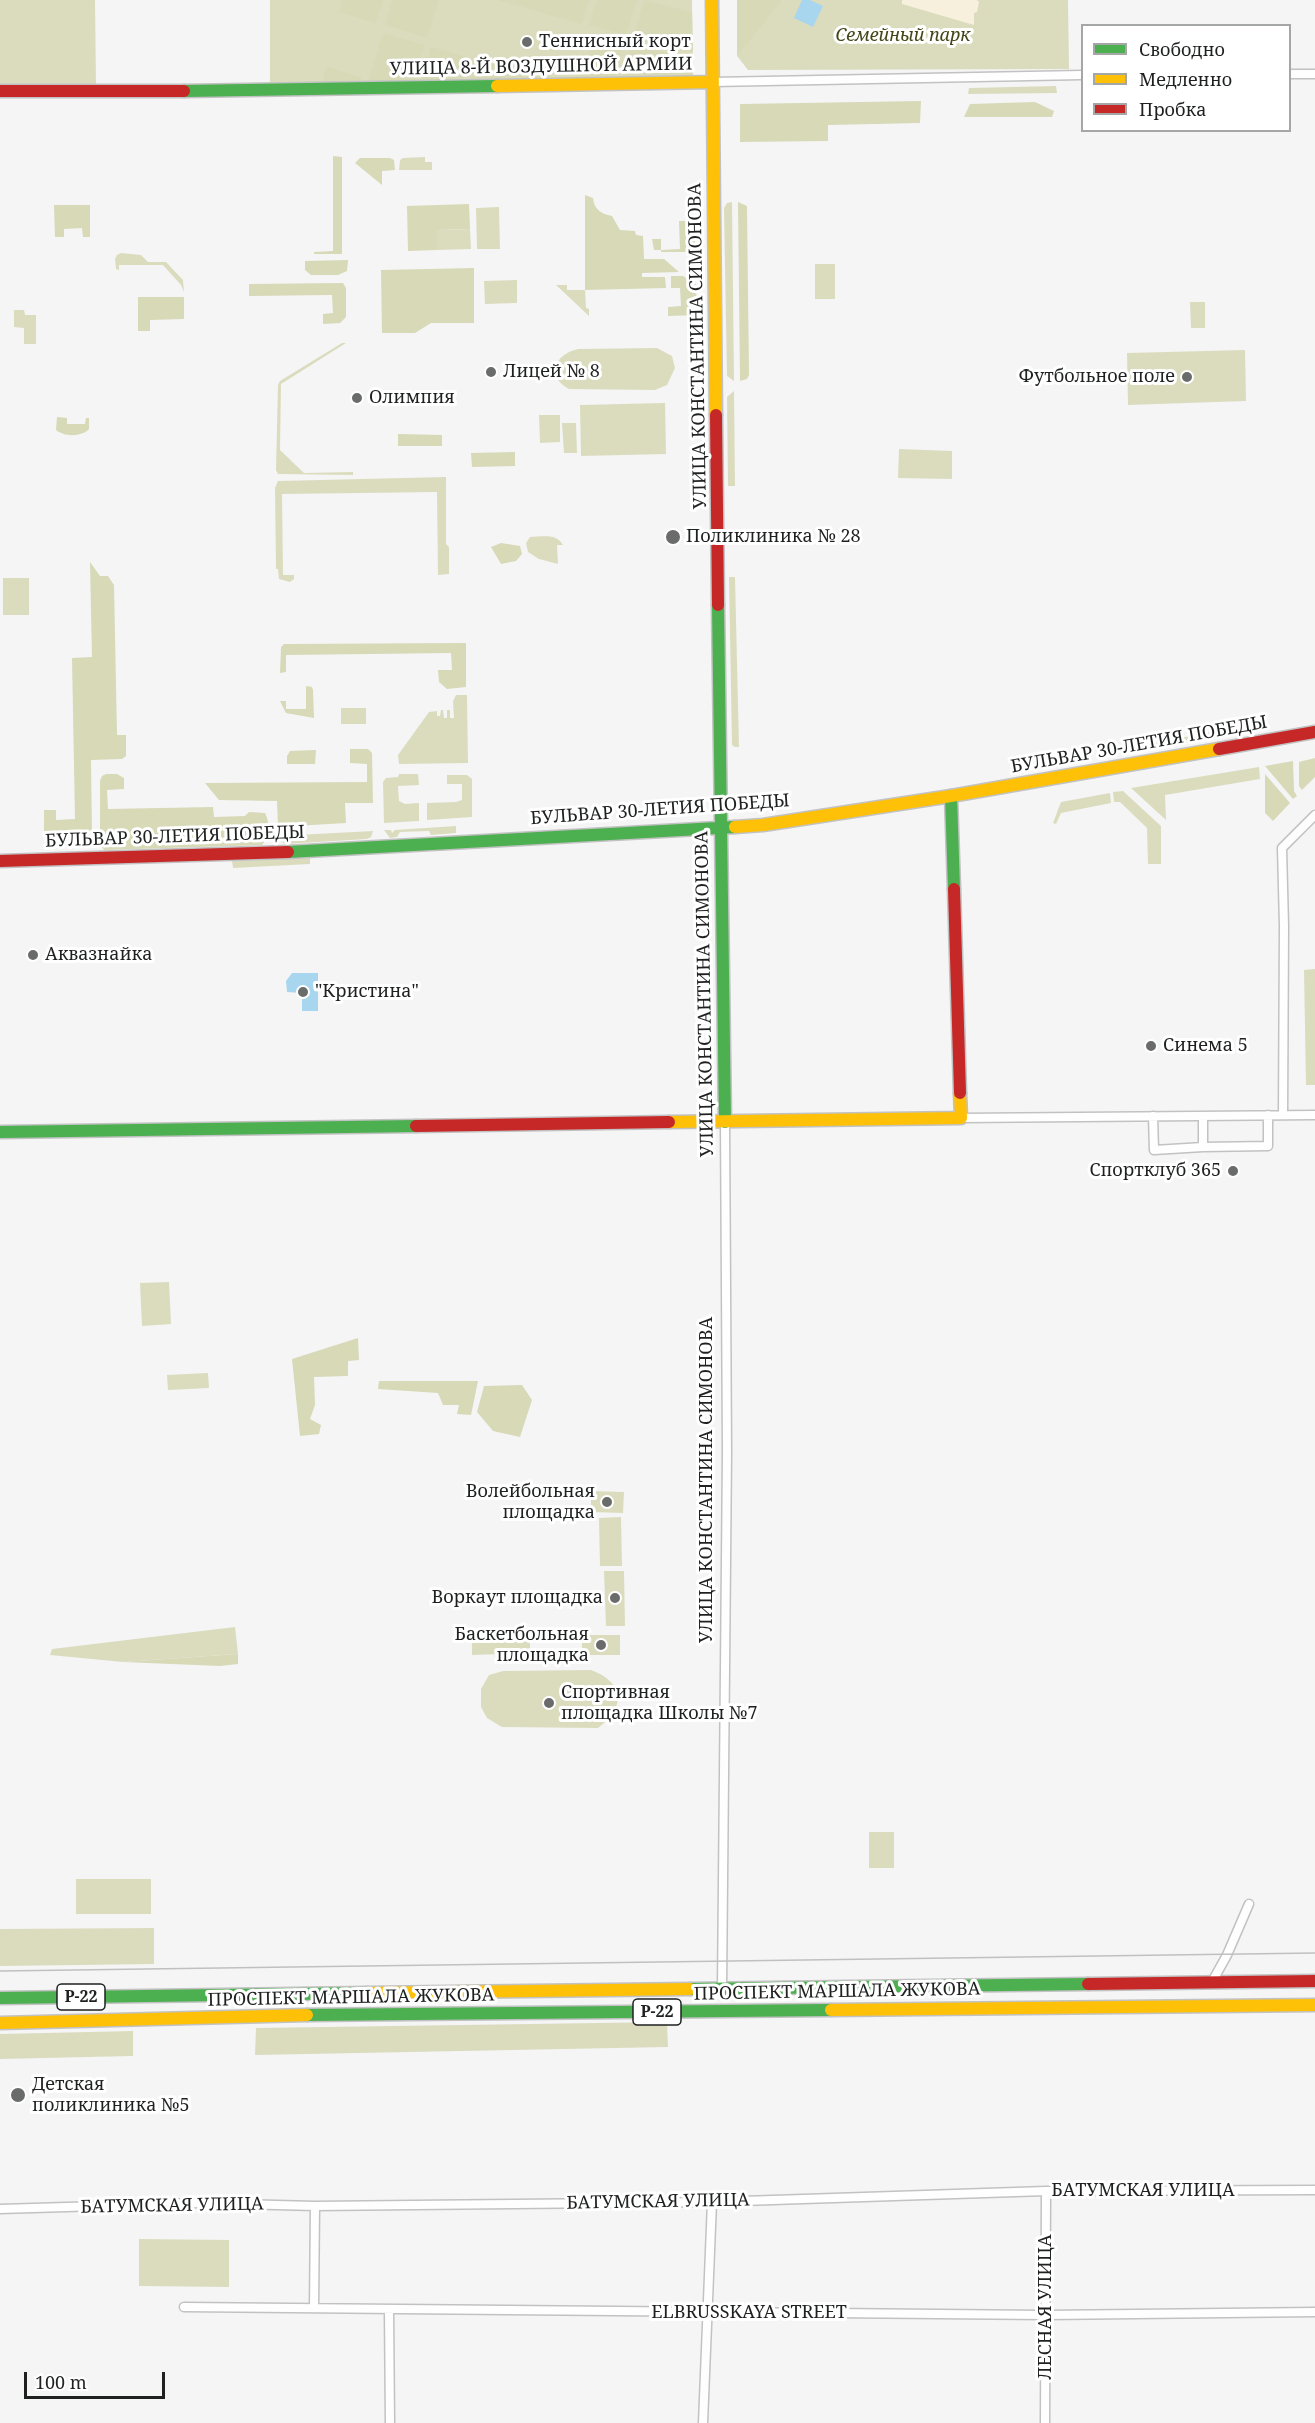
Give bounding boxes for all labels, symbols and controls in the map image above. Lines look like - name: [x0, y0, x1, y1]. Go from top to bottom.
- legend: [1081, 24, 1291, 132]
- park label: Семейный парк: [835, 25, 971, 47]
- place label: Теннисный корт: [539, 31, 691, 53]
- marker: Теннисный корт: [520, 35, 534, 49]
- text: Свободно: [1139, 37, 1225, 61]
- street label: УЛИЦА 8-Й ВОЗДУШНОЙ АРМИИ: [389, 54, 693, 80]
- text: Медленно: [1139, 67, 1232, 91]
- text: Пробка: [1139, 97, 1206, 121]
- street label: УЛИЦА КОНСТАНТИНА СИМОНОВА: [684, 183, 712, 509]
- place label: Лицей № 8: [503, 361, 600, 383]
- marker: Лицей № 8: [484, 365, 498, 379]
- place label: Футбольное поле: [1018, 366, 1175, 388]
- marker: Футбольное поле: [1180, 370, 1194, 384]
- place label: Олимпия: [369, 387, 455, 409]
- marker: Олимпия: [350, 391, 364, 405]
- place label: Поликлиника № 28: [686, 526, 861, 548]
- marker: Поликлиника № 28: [664, 528, 682, 546]
- street label: БУЛЬВАР 30-ЛЕТИЯ ПОБЕДЫ: [1009, 712, 1269, 778]
- street label: БУЛЬВАР 30-ЛЕТИЯ ПОБЕДЫ: [530, 790, 790, 830]
- street label: БУЛЬВАР 30-ЛЕТИЯ ПОБЕДЫ: [45, 822, 305, 852]
- street label: УЛИЦА КОНСТАНТИНА СИМОНОВА: [691, 831, 719, 1157]
- place label: Аквазнайка: [45, 944, 152, 966]
- marker: Аквазнайка: [26, 948, 40, 962]
- place label: "Кристина": [315, 981, 419, 1003]
- marker: "Кристина": [296, 985, 310, 999]
- place label: Синема 5: [1163, 1035, 1248, 1057]
- marker: Синема 5: [1144, 1039, 1158, 1053]
- place label: Спортклуб 365: [1089, 1160, 1221, 1182]
- marker: Спортклуб 365: [1226, 1164, 1240, 1178]
- street label: УЛИЦА КОНСТАНТИНА СИМОНОВА: [696, 1317, 718, 1643]
- place label: Волейбольная площадка: [466, 1481, 595, 1524]
- marker: Волейбольная площадка: [600, 1495, 614, 1509]
- place label: Воркаут площадка: [431, 1587, 603, 1609]
- marker: Воркаут площадка: [608, 1591, 622, 1605]
- place label: Баскетбольная площадка: [455, 1624, 589, 1666]
- marker: Баскетбольная площадка: [594, 1638, 608, 1652]
- place label: Спортивная площадка Школы №7: [561, 1682, 758, 1724]
- marker: Спортивная площадка Школы №7: [542, 1696, 556, 1710]
- street label: ПРОСПЕКТ МАРШАЛА ЖУКОВА: [693, 1979, 981, 2005]
- road number: Р-22: [57, 1984, 105, 2010]
- street label: ПРОСПЕКТ МАРШАЛА ЖУКОВА: [207, 1985, 495, 2011]
- road number: Р-22: [633, 1999, 681, 2025]
- place label: Детская поликлиника №5: [32, 2074, 190, 2116]
- marker: Детская поликлиника №5: [9, 2086, 27, 2104]
- street label: БАТУМСКАЯ УЛИЦА: [1051, 2180, 1235, 2202]
- street label: БАТУМСКАЯ УЛИЦА: [566, 2190, 750, 2214]
- street label: БАТУМСКАЯ УЛИЦА: [80, 2194, 264, 2218]
- street label: ЛЕСНАЯ УЛИЦА: [1035, 2234, 1057, 2380]
- street label: ELBRUSSKAYA STREET: [651, 2302, 847, 2324]
- scale bar: [27, 2360, 168, 2398]
- text: 100 m: [35, 2370, 87, 2394]

